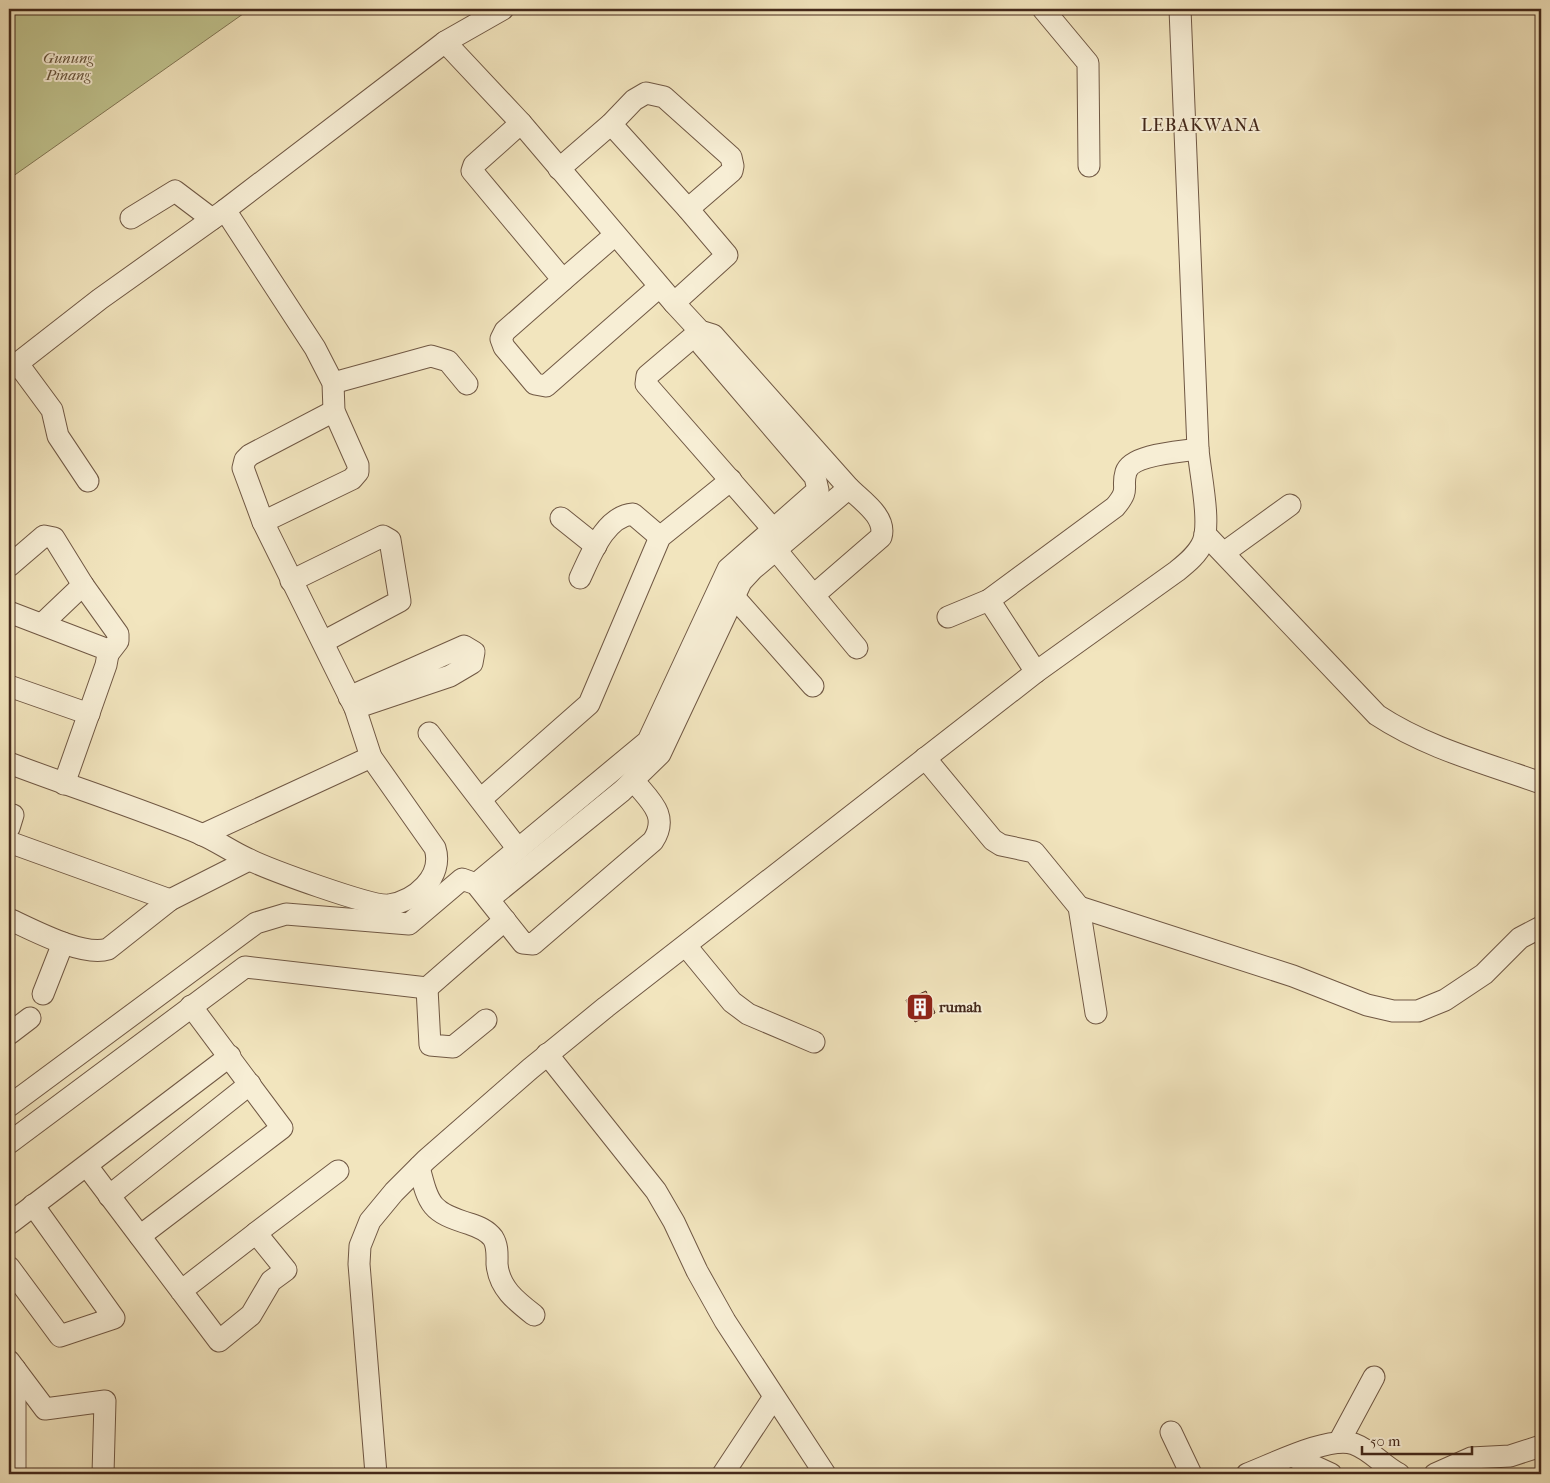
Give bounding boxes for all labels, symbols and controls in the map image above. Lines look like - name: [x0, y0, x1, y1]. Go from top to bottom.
- park label: Gunung Pinang: [43, 49, 94, 84]
- district label: LEBAKWANA: [1141, 115, 1261, 136]
- building icon: rumah: [905, 992, 935, 1022]
- place label: rumah: [938, 998, 982, 1016]
- scale bar: [1362, 1423, 1472, 1455]
- text: 50 m: [1370, 1432, 1401, 1450]

